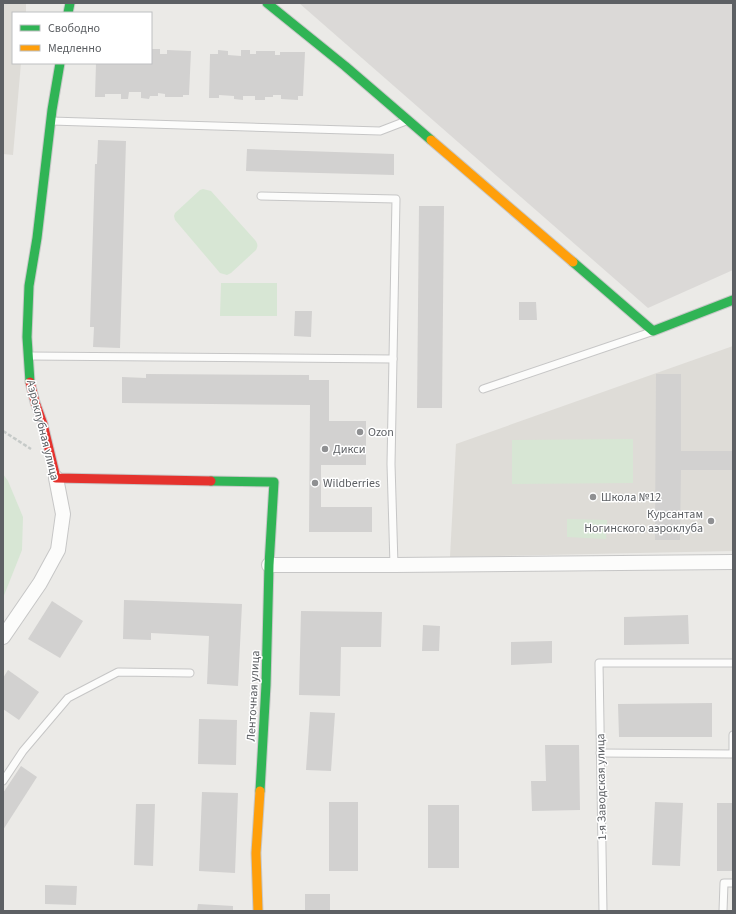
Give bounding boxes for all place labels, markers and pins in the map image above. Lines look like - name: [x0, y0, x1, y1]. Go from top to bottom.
- place label: Ozon: [368, 424, 394, 441]
- marker: Ozon: [355, 427, 365, 437]
- place label: Дикси: [333, 441, 366, 458]
- marker: Дикси: [320, 444, 330, 454]
- place label: Wildberries: [323, 475, 380, 492]
- marker: Wildberries: [310, 478, 320, 488]
- place label: Школа №12: [601, 489, 661, 506]
- marker: Школа №12: [588, 492, 598, 502]
- place label: Курсантам Ногинского аэроклуба: [584, 506, 703, 537]
- marker: Курсантам Ногинского аэроклуба: [706, 516, 716, 526]

